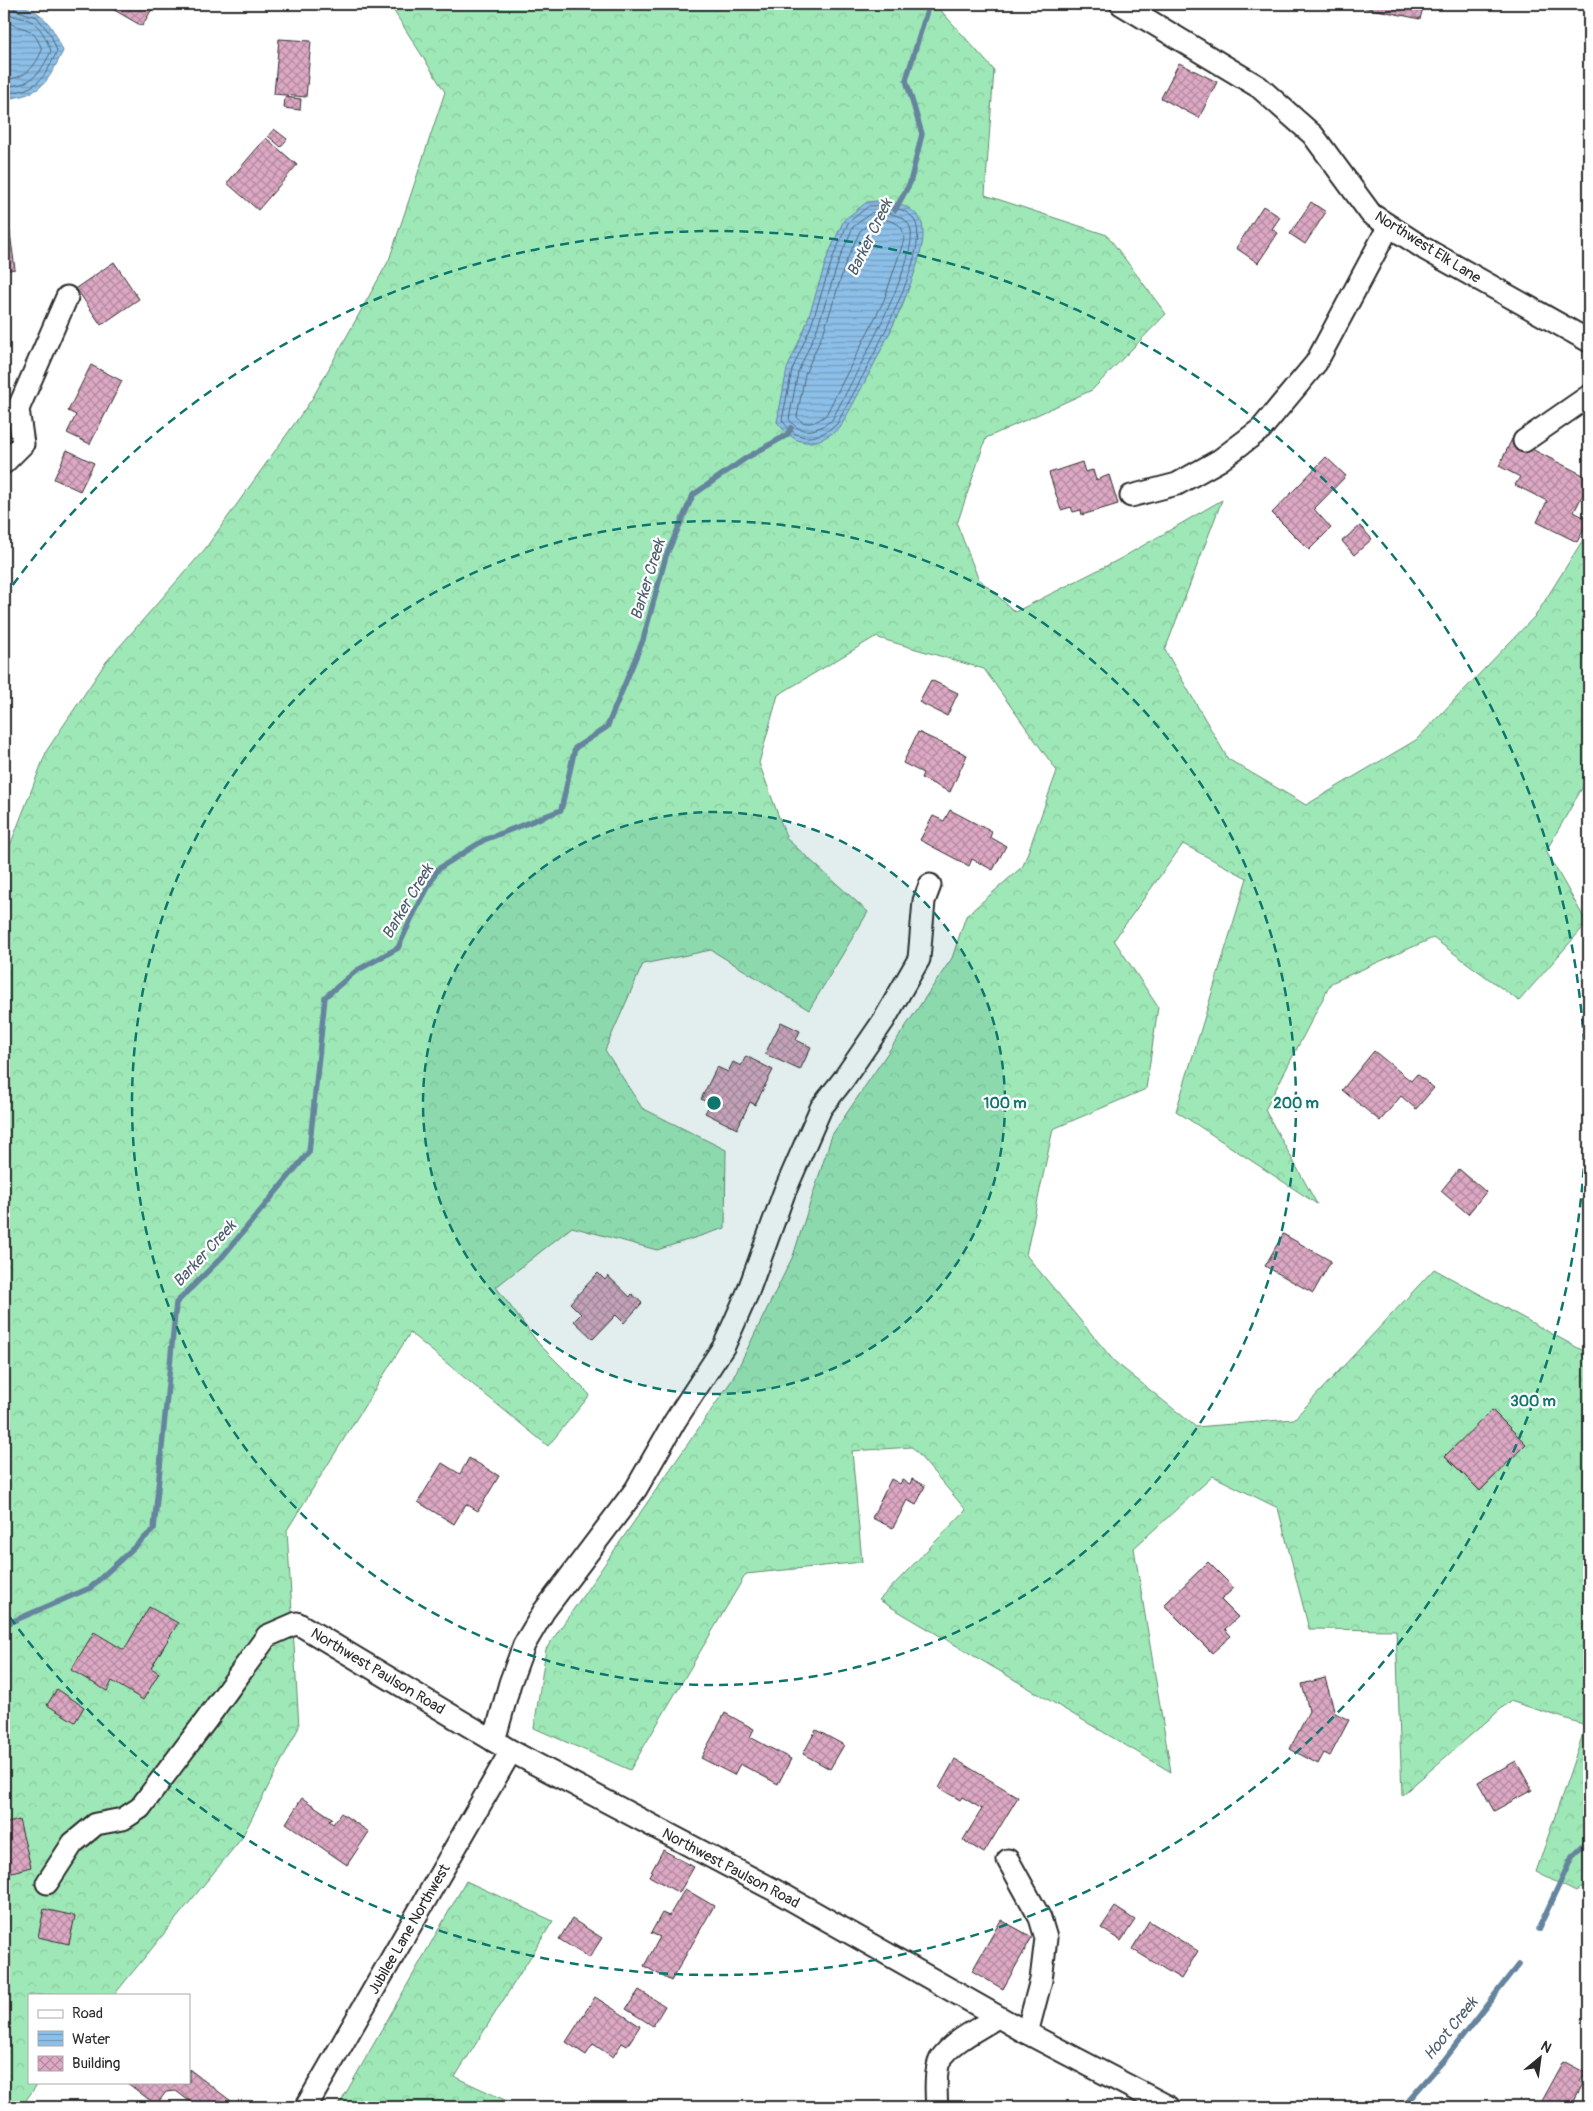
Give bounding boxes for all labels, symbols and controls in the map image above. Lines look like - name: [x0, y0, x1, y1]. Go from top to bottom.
- water label: Barker Creek: [843, 194, 898, 279]
- street label: Northwest Elk Lane: [1371, 207, 1485, 288]
- water label: Barker Creek: [626, 535, 670, 622]
- water label: Barker Creek: [378, 859, 439, 943]
- centre of rings: [705, 1094, 723, 1112]
- text: 100 m: [984, 1094, 1026, 1113]
- text: 200 m: [1273, 1094, 1319, 1113]
- water label: Barker Creek: [169, 1215, 241, 1291]
- text: 300 m: [1510, 1392, 1556, 1411]
- street label: Northwest Paulson Road: [307, 1624, 448, 1719]
- street label: Northwest Paulson Road: [659, 1824, 803, 1913]
- street label: Jubilee Lane Northwest: [364, 1860, 455, 1998]
- water label: Hoot Creek: [1419, 1992, 1483, 2064]
- legend: [28, 1994, 190, 2084]
- text: Road: [72, 2004, 103, 2023]
- text: Water: [72, 2030, 111, 2049]
- north arrow: [1516, 2034, 1566, 2084]
- text: N: [1538, 2037, 1554, 2057]
- text: Building: [72, 2054, 120, 2073]

